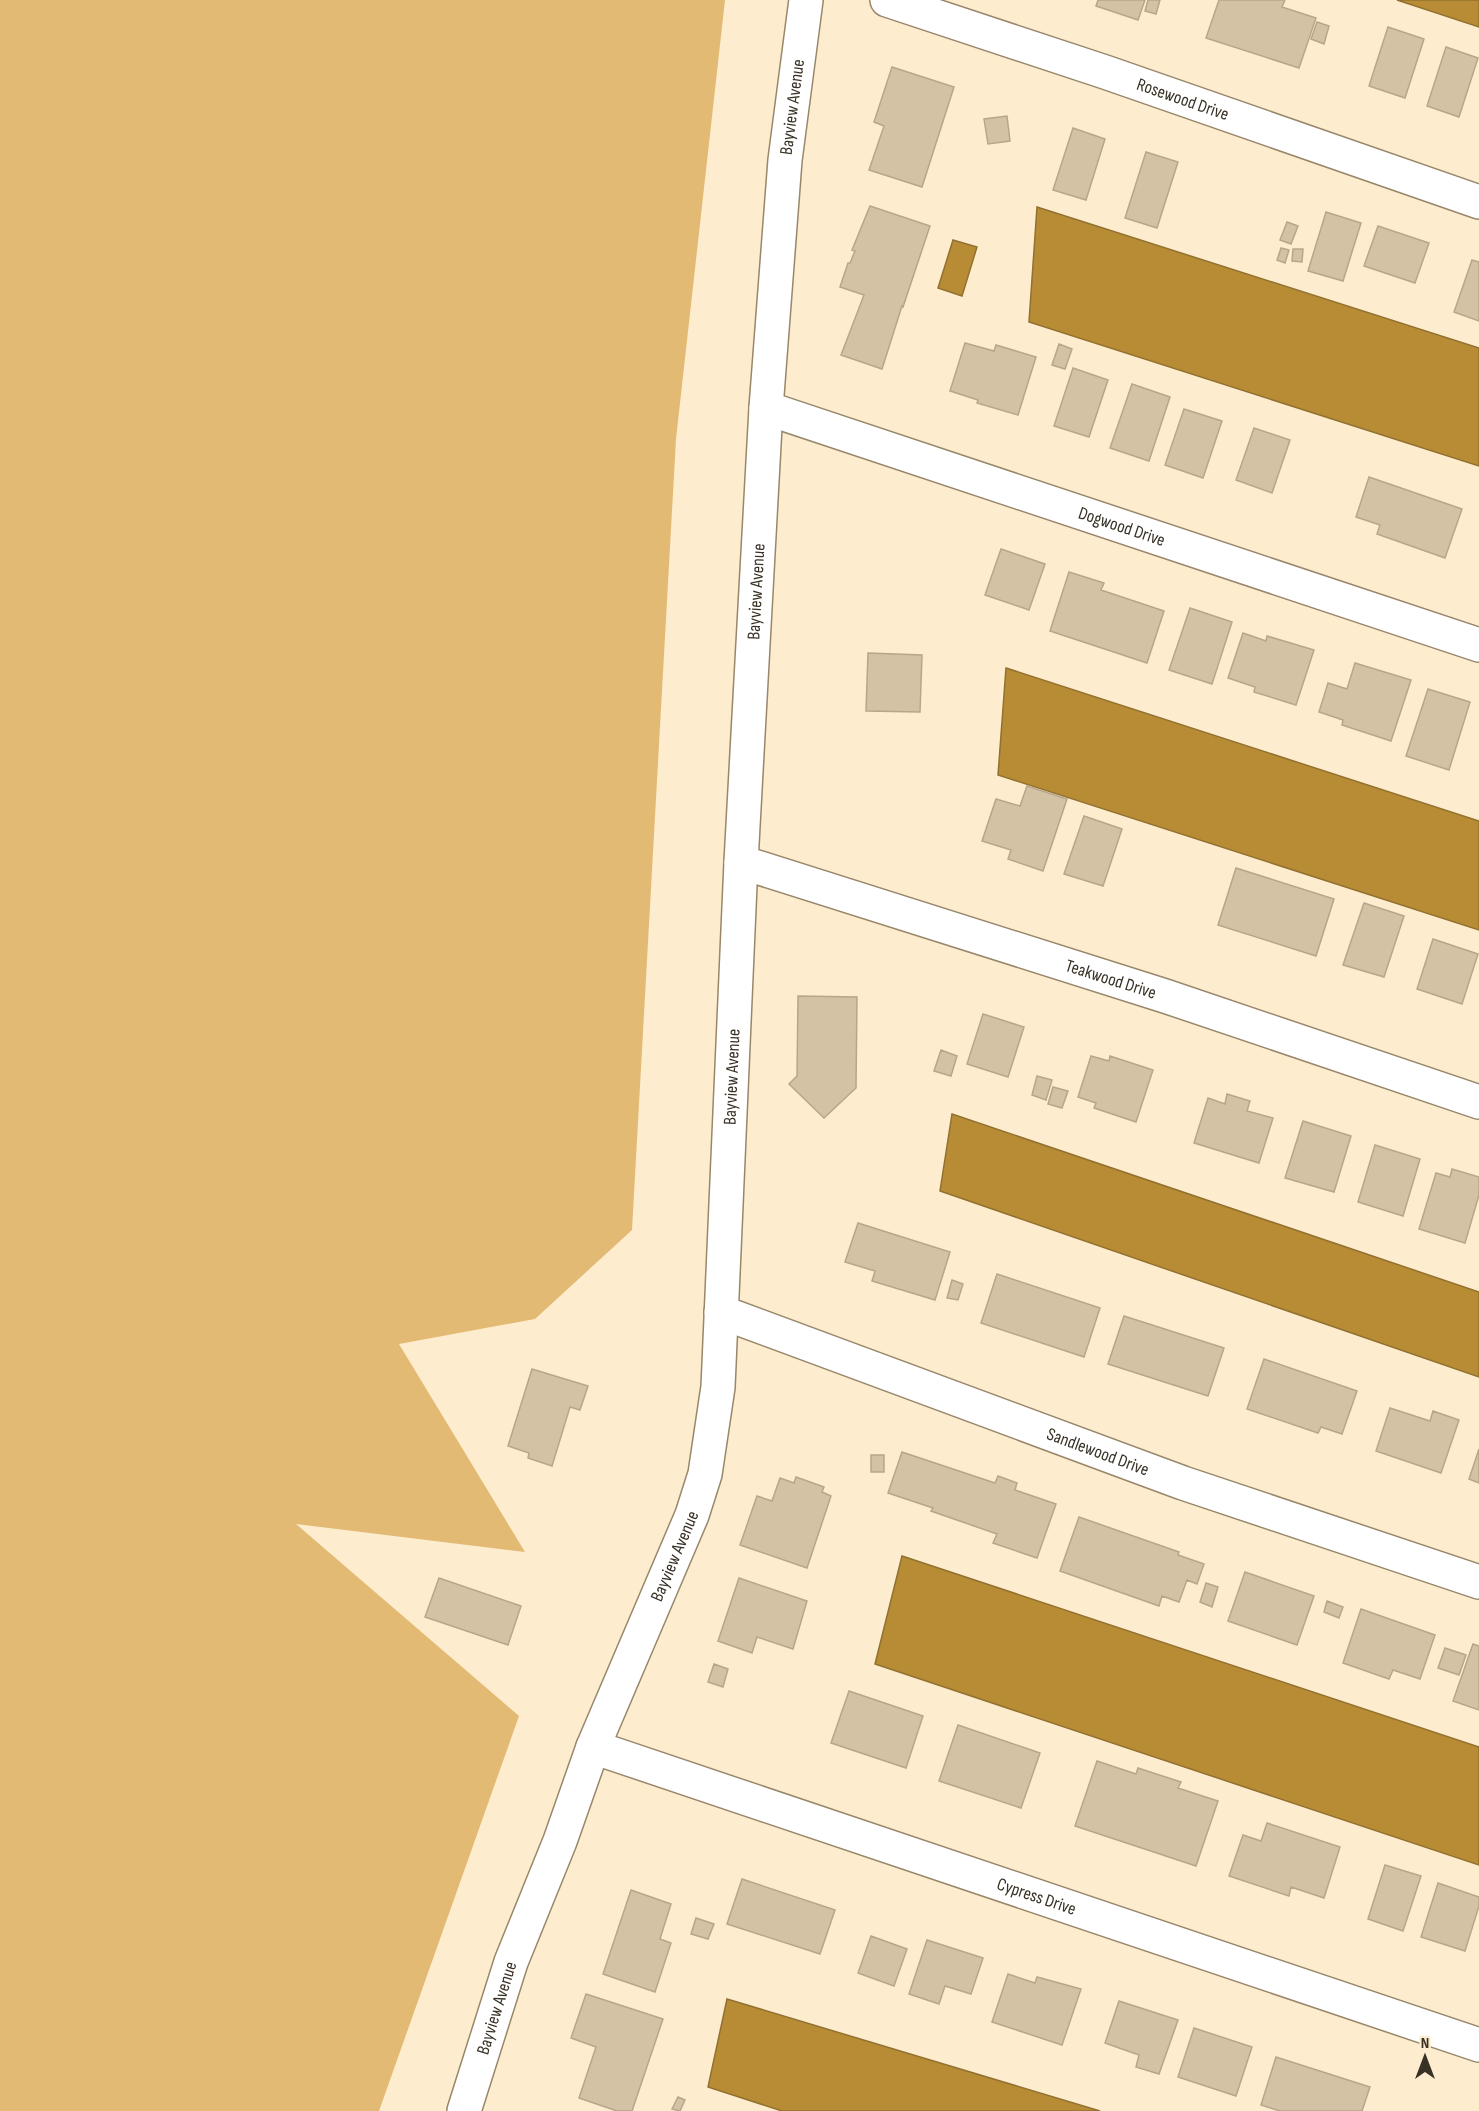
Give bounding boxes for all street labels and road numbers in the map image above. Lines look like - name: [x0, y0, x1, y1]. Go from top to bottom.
- street label: Bayview Avenue: [776, 58, 809, 156]
- street label: Rosewood Drive: [1134, 74, 1232, 125]
- street label: Dogwood Drive: [1076, 503, 1168, 551]
- street label: Bayview Avenue: [743, 543, 770, 640]
- street label: Teakwood Drive: [1063, 955, 1159, 1004]
- street label: Bayview Avenue: [719, 1028, 745, 1126]
- street label: Sandlewood Drive: [1044, 1424, 1152, 1480]
- street label: Bayview Avenue: [646, 1508, 704, 1605]
- street label: Cypress Drive: [994, 1874, 1079, 1920]
- street label: Bayview Avenue: [472, 1959, 521, 2057]

